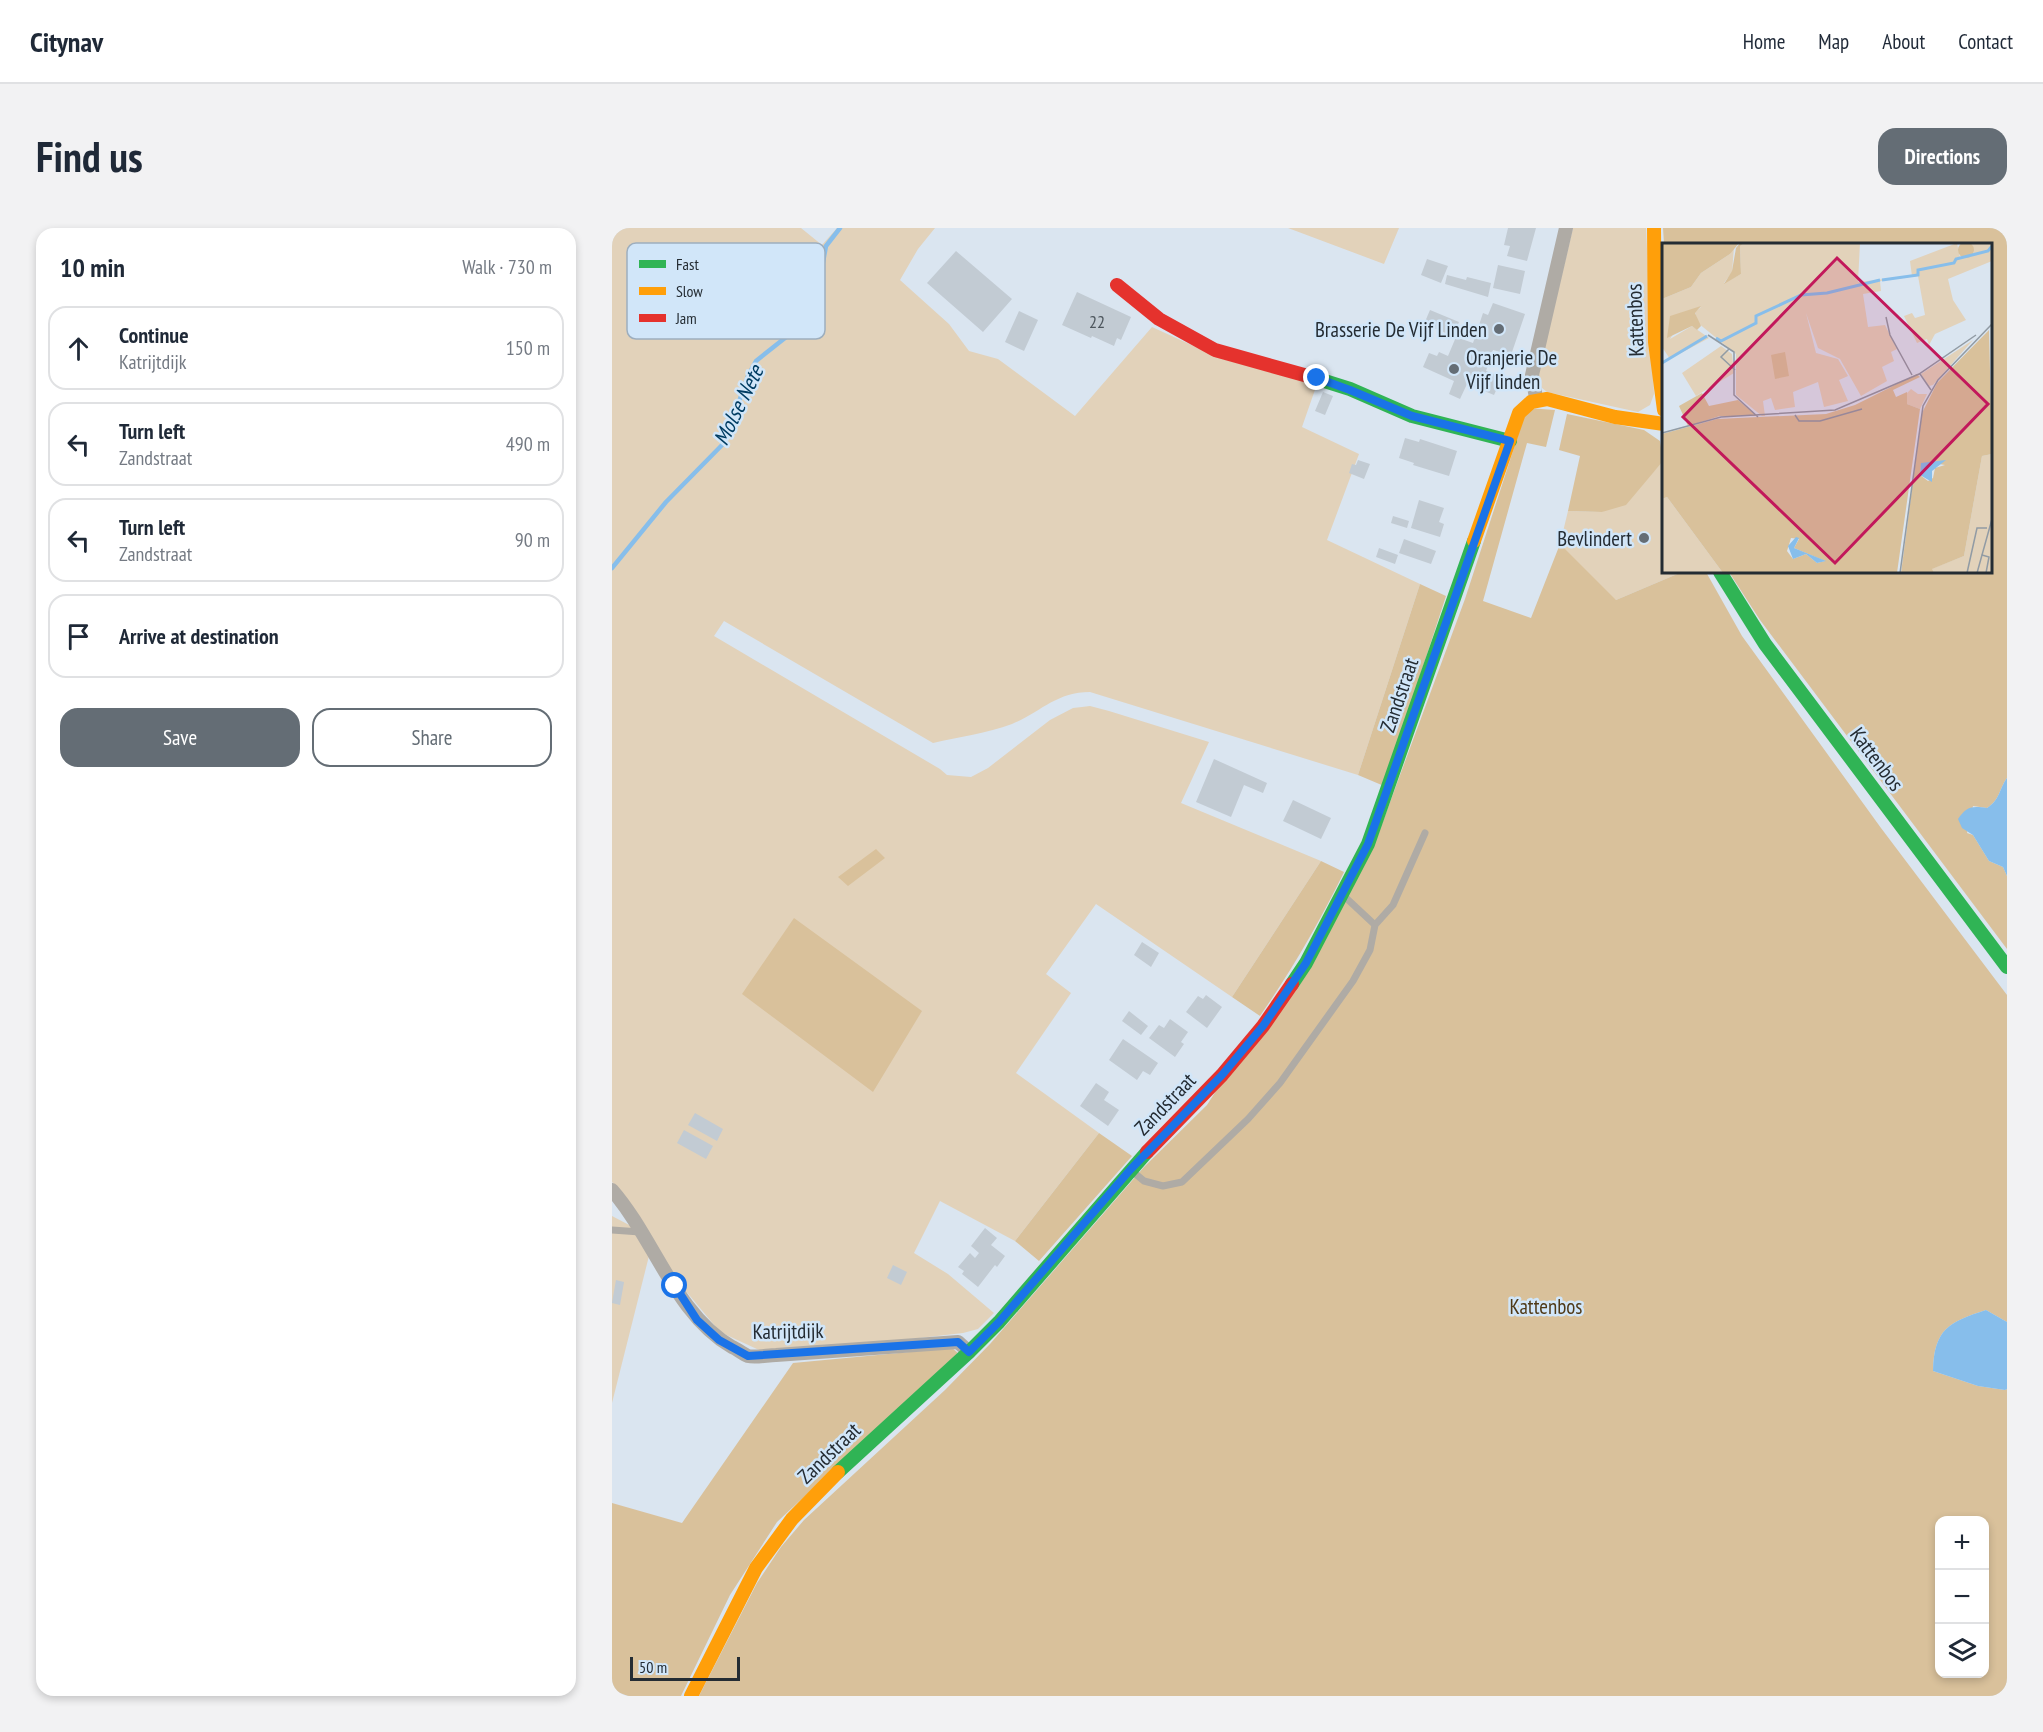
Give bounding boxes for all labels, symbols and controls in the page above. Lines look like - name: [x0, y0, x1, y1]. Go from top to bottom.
- text: Citynav: [30, 23, 103, 60]
- text: Home: [1743, 28, 1785, 55]
- text: Map: [1818, 28, 1849, 55]
- text: About: [1882, 28, 1925, 55]
- text: Contact: [1958, 28, 2013, 55]
- button: Directions: [1878, 128, 2007, 185]
- text: Find us: [36, 129, 143, 184]
- legend: [627, 243, 825, 339]
- inset map: [1662, 243, 1992, 573]
- text: 10 min: [60, 251, 125, 284]
- text: Walk · 730 m: [462, 254, 552, 280]
- text: Fast: [676, 254, 699, 274]
- text: Slow: [676, 281, 703, 301]
- street label: Kattenbos: [1620, 283, 1650, 357]
- text: Jam: [675, 308, 697, 328]
- house number: 22: [1089, 310, 1105, 333]
- place label: Brasserie De Vijf Linden: [1315, 316, 1487, 343]
- text: Continue: [119, 321, 189, 349]
- marker: Brasserie De Vijf Linden: [1492, 322, 1506, 336]
- icon: ahead: [62, 332, 95, 365]
- text: 150 m: [506, 335, 550, 361]
- place label: Oranjerie De Vijf linden: [1465, 344, 1557, 395]
- text: Katrijtdijk: [119, 349, 187, 375]
- water label: Molse Nete: [707, 359, 770, 450]
- marker: Oranjerie De Vijf linden: [1447, 362, 1461, 376]
- route end: [1303, 364, 1329, 390]
- text: Turn left: [119, 417, 185, 445]
- icon: left: [62, 428, 95, 461]
- text: 490 m: [506, 431, 550, 457]
- text: Zandstraat: [119, 445, 192, 471]
- text: Turn left: [119, 513, 185, 541]
- icon: left: [62, 524, 95, 557]
- place label: Bevlindert: [1557, 525, 1632, 552]
- text: 90 m: [515, 527, 550, 553]
- marker: Bevlindert: [1637, 531, 1651, 545]
- text: Zandstraat: [119, 541, 192, 567]
- icon: arrive: [62, 620, 95, 653]
- text: Arrive at destination: [119, 622, 279, 650]
- street label: Zandstraat: [1374, 654, 1424, 736]
- button: Save: [60, 708, 300, 767]
- button: Share: [312, 708, 552, 767]
- street label: Kattenbos: [1844, 722, 1910, 796]
- street label: Zandstraat: [1129, 1067, 1202, 1141]
- route start: [661, 1272, 687, 1298]
- park label: Kattenbos: [1510, 1293, 1582, 1320]
- street label: Katrijtdijk: [752, 1317, 824, 1345]
- street label: Zandstraat: [792, 1416, 866, 1489]
- map controls: [1935, 1516, 1989, 1678]
- button: +: [1935, 1516, 1989, 1570]
- button: −: [1935, 1570, 1989, 1624]
- button: layers: [1935, 1624, 1989, 1678]
- scale bar: [630, 1654, 740, 1682]
- text: 50 m: [639, 1657, 667, 1677]

